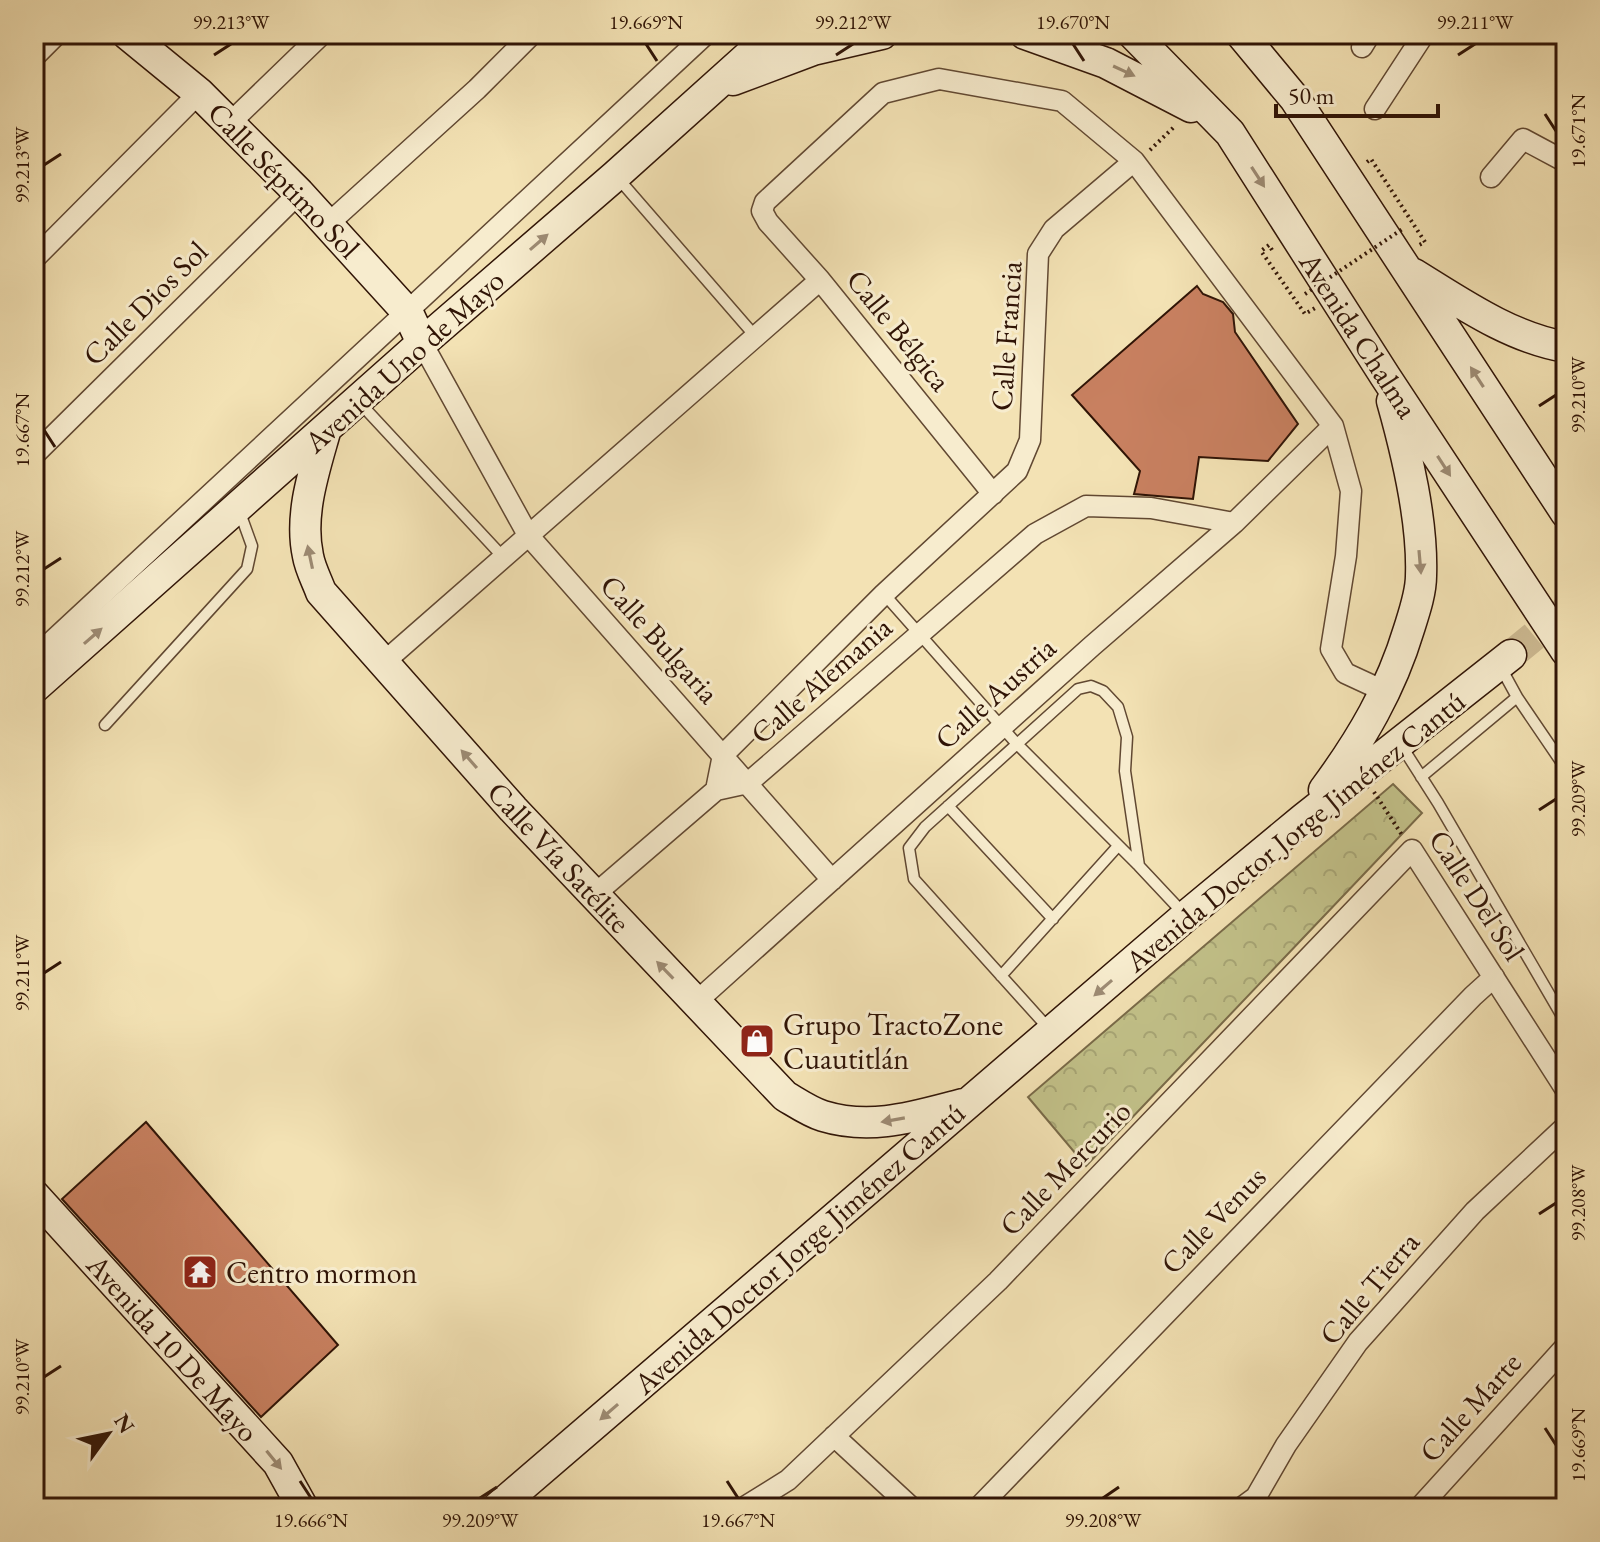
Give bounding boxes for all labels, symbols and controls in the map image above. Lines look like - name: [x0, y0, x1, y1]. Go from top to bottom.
- text: 99.213°W: [193, 9, 270, 35]
- text: 19.669°N: [609, 9, 683, 35]
- text: 99.212°W: [815, 9, 892, 35]
- text: 19.670°N: [1036, 9, 1110, 35]
- text: 99.211°W: [1437, 9, 1514, 35]
- one-way arrow: [1112, 64, 1136, 78]
- scale bar: [1276, 68, 1438, 118]
- text: 50 m: [1288, 80, 1335, 111]
- street label: Calle Séptimo Sol: [199, 93, 369, 267]
- text: 19.671°N: [1565, 94, 1591, 168]
- text: 99.213°W: [9, 126, 35, 203]
- one-way arrow: [1250, 166, 1264, 188]
- street label: Calle Dios Sol: [74, 232, 216, 374]
- one-way arrow: [530, 233, 549, 251]
- street label: Avenida Chalma: [1290, 244, 1427, 425]
- street label: Calle Francia: [981, 260, 1031, 412]
- street label: Avenida Uno de Mayo: [295, 261, 512, 462]
- street label: Calle Bélgica: [838, 261, 960, 399]
- text: 99.210°W: [1565, 356, 1591, 433]
- one-way arrow: [1470, 367, 1485, 388]
- text: 19.667°N: [9, 393, 35, 467]
- one-way arrow: [1436, 455, 1451, 477]
- text: 99.212°W: [9, 530, 35, 607]
- one-way arrow: [303, 545, 316, 570]
- one-way arrow: [1414, 550, 1427, 575]
- street label: Calle Bulgaria: [592, 566, 728, 712]
- street label: Calle Alemania: [742, 608, 900, 752]
- one-way arrow: [82, 628, 102, 645]
- street label: Calle Austria: [926, 628, 1064, 758]
- street label: Avenida Doctor Jorge Jiménez Cantú: [1116, 681, 1473, 981]
- one-way arrow: [460, 750, 478, 769]
- text: 99.209°W: [1565, 760, 1591, 837]
- street label: Calle Vía Satélite: [479, 773, 639, 941]
- street label: Calle Del Sol: [1420, 822, 1534, 968]
- text: 99.211°W: [9, 934, 35, 1011]
- one-way arrow: [657, 961, 675, 980]
- one-way arrow: [1094, 979, 1114, 996]
- place label: Grupo TractoZone Cuautitlán: [783, 1005, 1003, 1078]
- shop icon: Grupo TractoZone Cuautitlán: [738, 1022, 776, 1060]
- street label: Calle Mercurio: [991, 1092, 1139, 1244]
- street label: Avenida Doctor Jorge Jiménez Cantú: [624, 1093, 973, 1403]
- one-way arrow: [880, 1115, 905, 1127]
- street label: Calle Venus: [1152, 1158, 1274, 1282]
- text: 99.208°W: [1565, 1164, 1591, 1241]
- street label: Calle Tierra: [1310, 1223, 1428, 1353]
- street label: Avenida 10 De Mayo: [78, 1245, 268, 1450]
- temple icon: Centro mormon: [181, 1253, 219, 1291]
- place label: Centro mormon: [226, 1253, 418, 1292]
- text: 99.210°W: [9, 1338, 35, 1415]
- street label: Calle Marte: [1410, 1344, 1530, 1470]
- north arrow: [68, 1394, 148, 1474]
- one-way arrow: [599, 1403, 619, 1420]
- text: N: [107, 1408, 141, 1439]
- text: 19.669°N: [1565, 1408, 1591, 1482]
- one-way arrow: [265, 1450, 282, 1470]
- text: 19.666°N: [274, 1507, 348, 1533]
- text: 99.209°W: [442, 1507, 519, 1533]
- text: 19.667°N: [701, 1507, 775, 1533]
- text: 99.208°W: [1065, 1507, 1142, 1533]

